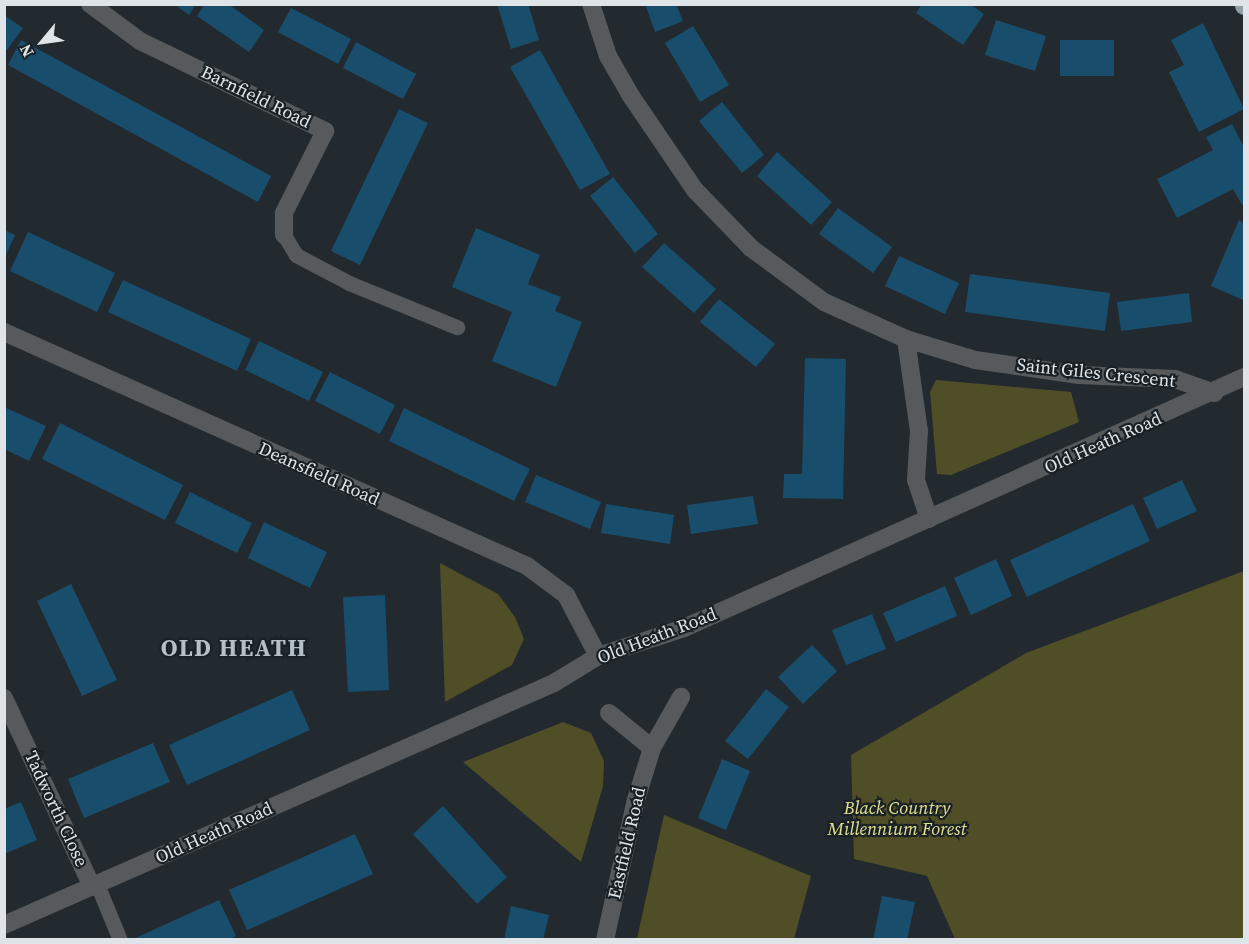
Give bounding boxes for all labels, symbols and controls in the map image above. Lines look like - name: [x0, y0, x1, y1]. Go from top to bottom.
- north arrow: [12, 12, 72, 72]
- text: N: [14, 40, 39, 61]
- street label: Barnfield Road: [198, 61, 314, 133]
- street label: Saint Giles Crescent: [1016, 354, 1176, 392]
- street label: Old Heath Road: [1041, 407, 1165, 479]
- street label: Deansfield Road: [255, 438, 383, 510]
- street label: Old Heath Road: [594, 603, 720, 669]
- district label: OLD HEATH: [161, 634, 307, 662]
- street label: Tadworth Close: [20, 748, 92, 870]
- street label: Eastfield Road: [604, 785, 650, 901]
- street label: Old Heath Road: [152, 797, 276, 869]
- park label: Black Country Millennium Forest: [828, 798, 966, 840]

